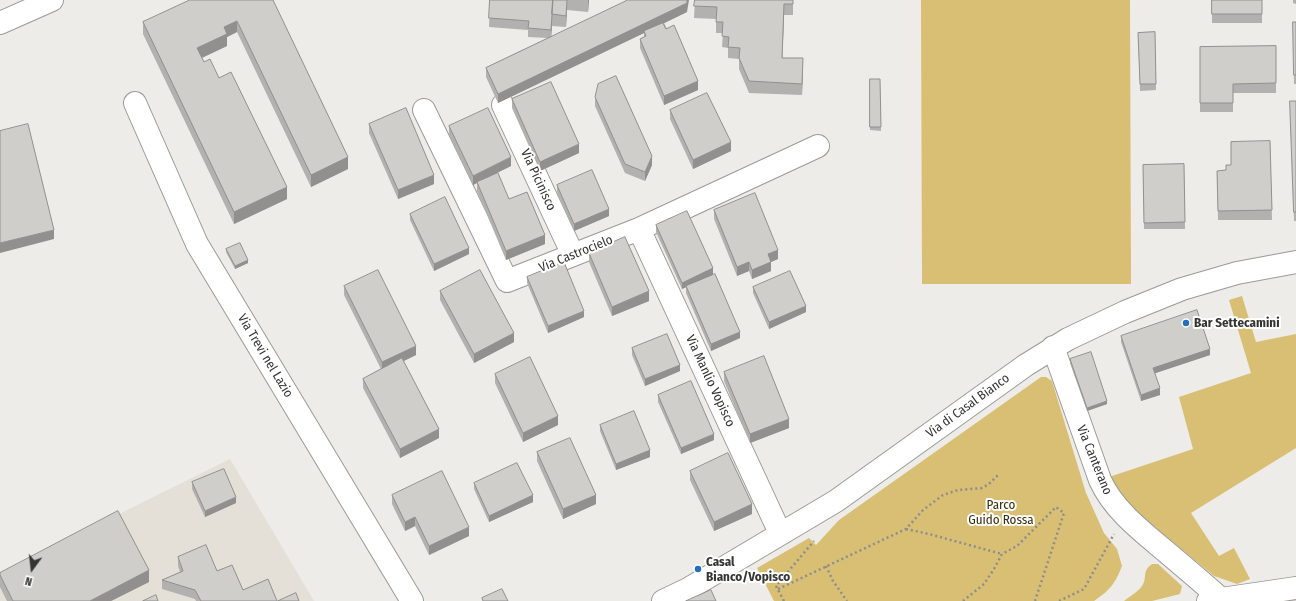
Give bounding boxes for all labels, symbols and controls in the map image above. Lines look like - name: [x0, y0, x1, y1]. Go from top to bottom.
- street label: Via Picinisco: [517, 147, 559, 213]
- street label: Via Castrocielo: [537, 232, 615, 276]
- street label: Via Trevi nel Lazio: [234, 311, 296, 401]
- place label: Bar Settecamini: [1194, 315, 1280, 331]
- marker: Bar Settecamini: [1181, 318, 1191, 328]
- street label: Via Manlio Vopisco: [682, 333, 738, 429]
- street label: Via di Casal Bianco: [923, 371, 1013, 441]
- street label: Via Canterano: [1073, 423, 1115, 497]
- park label: Parco Guido Rossa: [968, 497, 1034, 528]
- north arrow: [12, 549, 52, 589]
- place label: Casal Bianco/Vopisco: [706, 554, 790, 585]
- marker: Casal Bianco/Vopisco: [693, 564, 703, 574]
- text: N: [24, 574, 34, 588]

